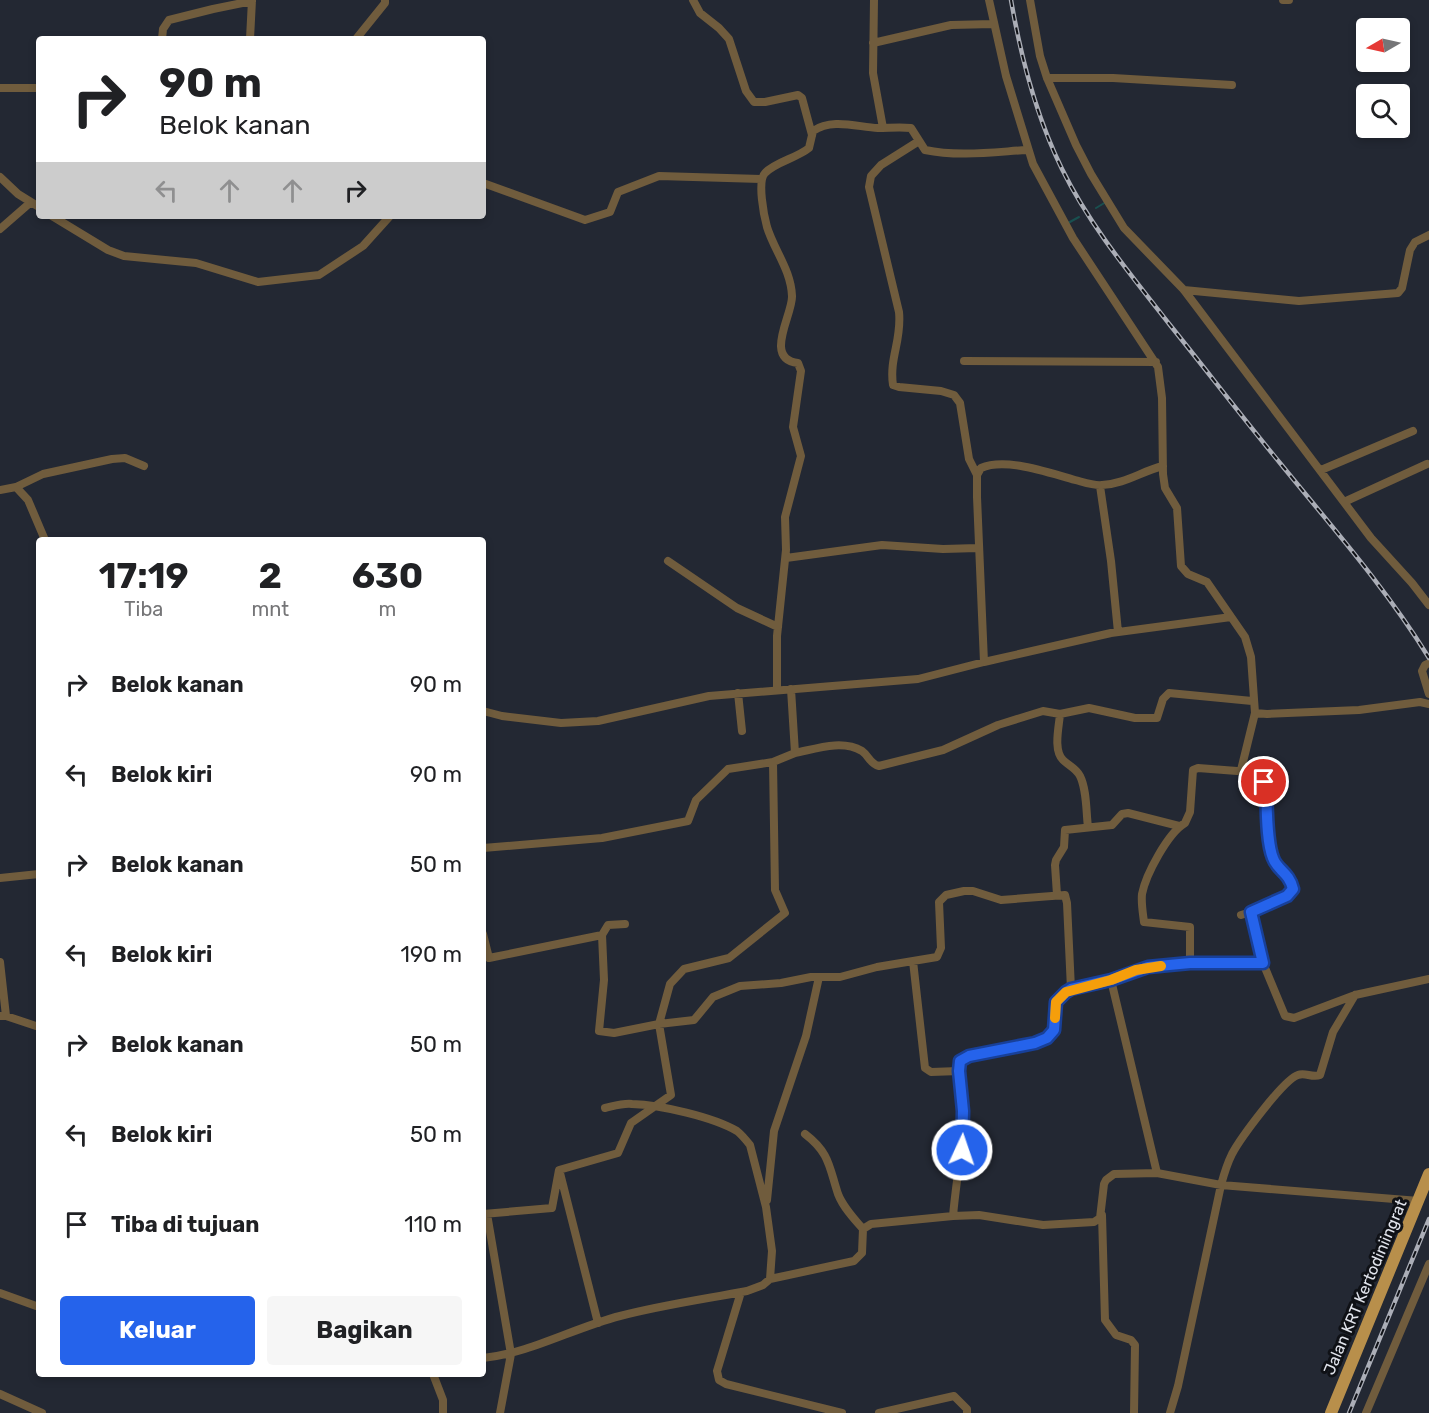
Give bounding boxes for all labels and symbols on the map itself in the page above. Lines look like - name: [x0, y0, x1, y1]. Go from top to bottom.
- north arrow: [1356, 18, 1410, 72]
- pin: [1238, 756, 1289, 807]
- position arrow: [930, 1118, 994, 1182]
- street label: Jalan KRT Kertodiniingrat: [1319, 1196, 1411, 1378]

